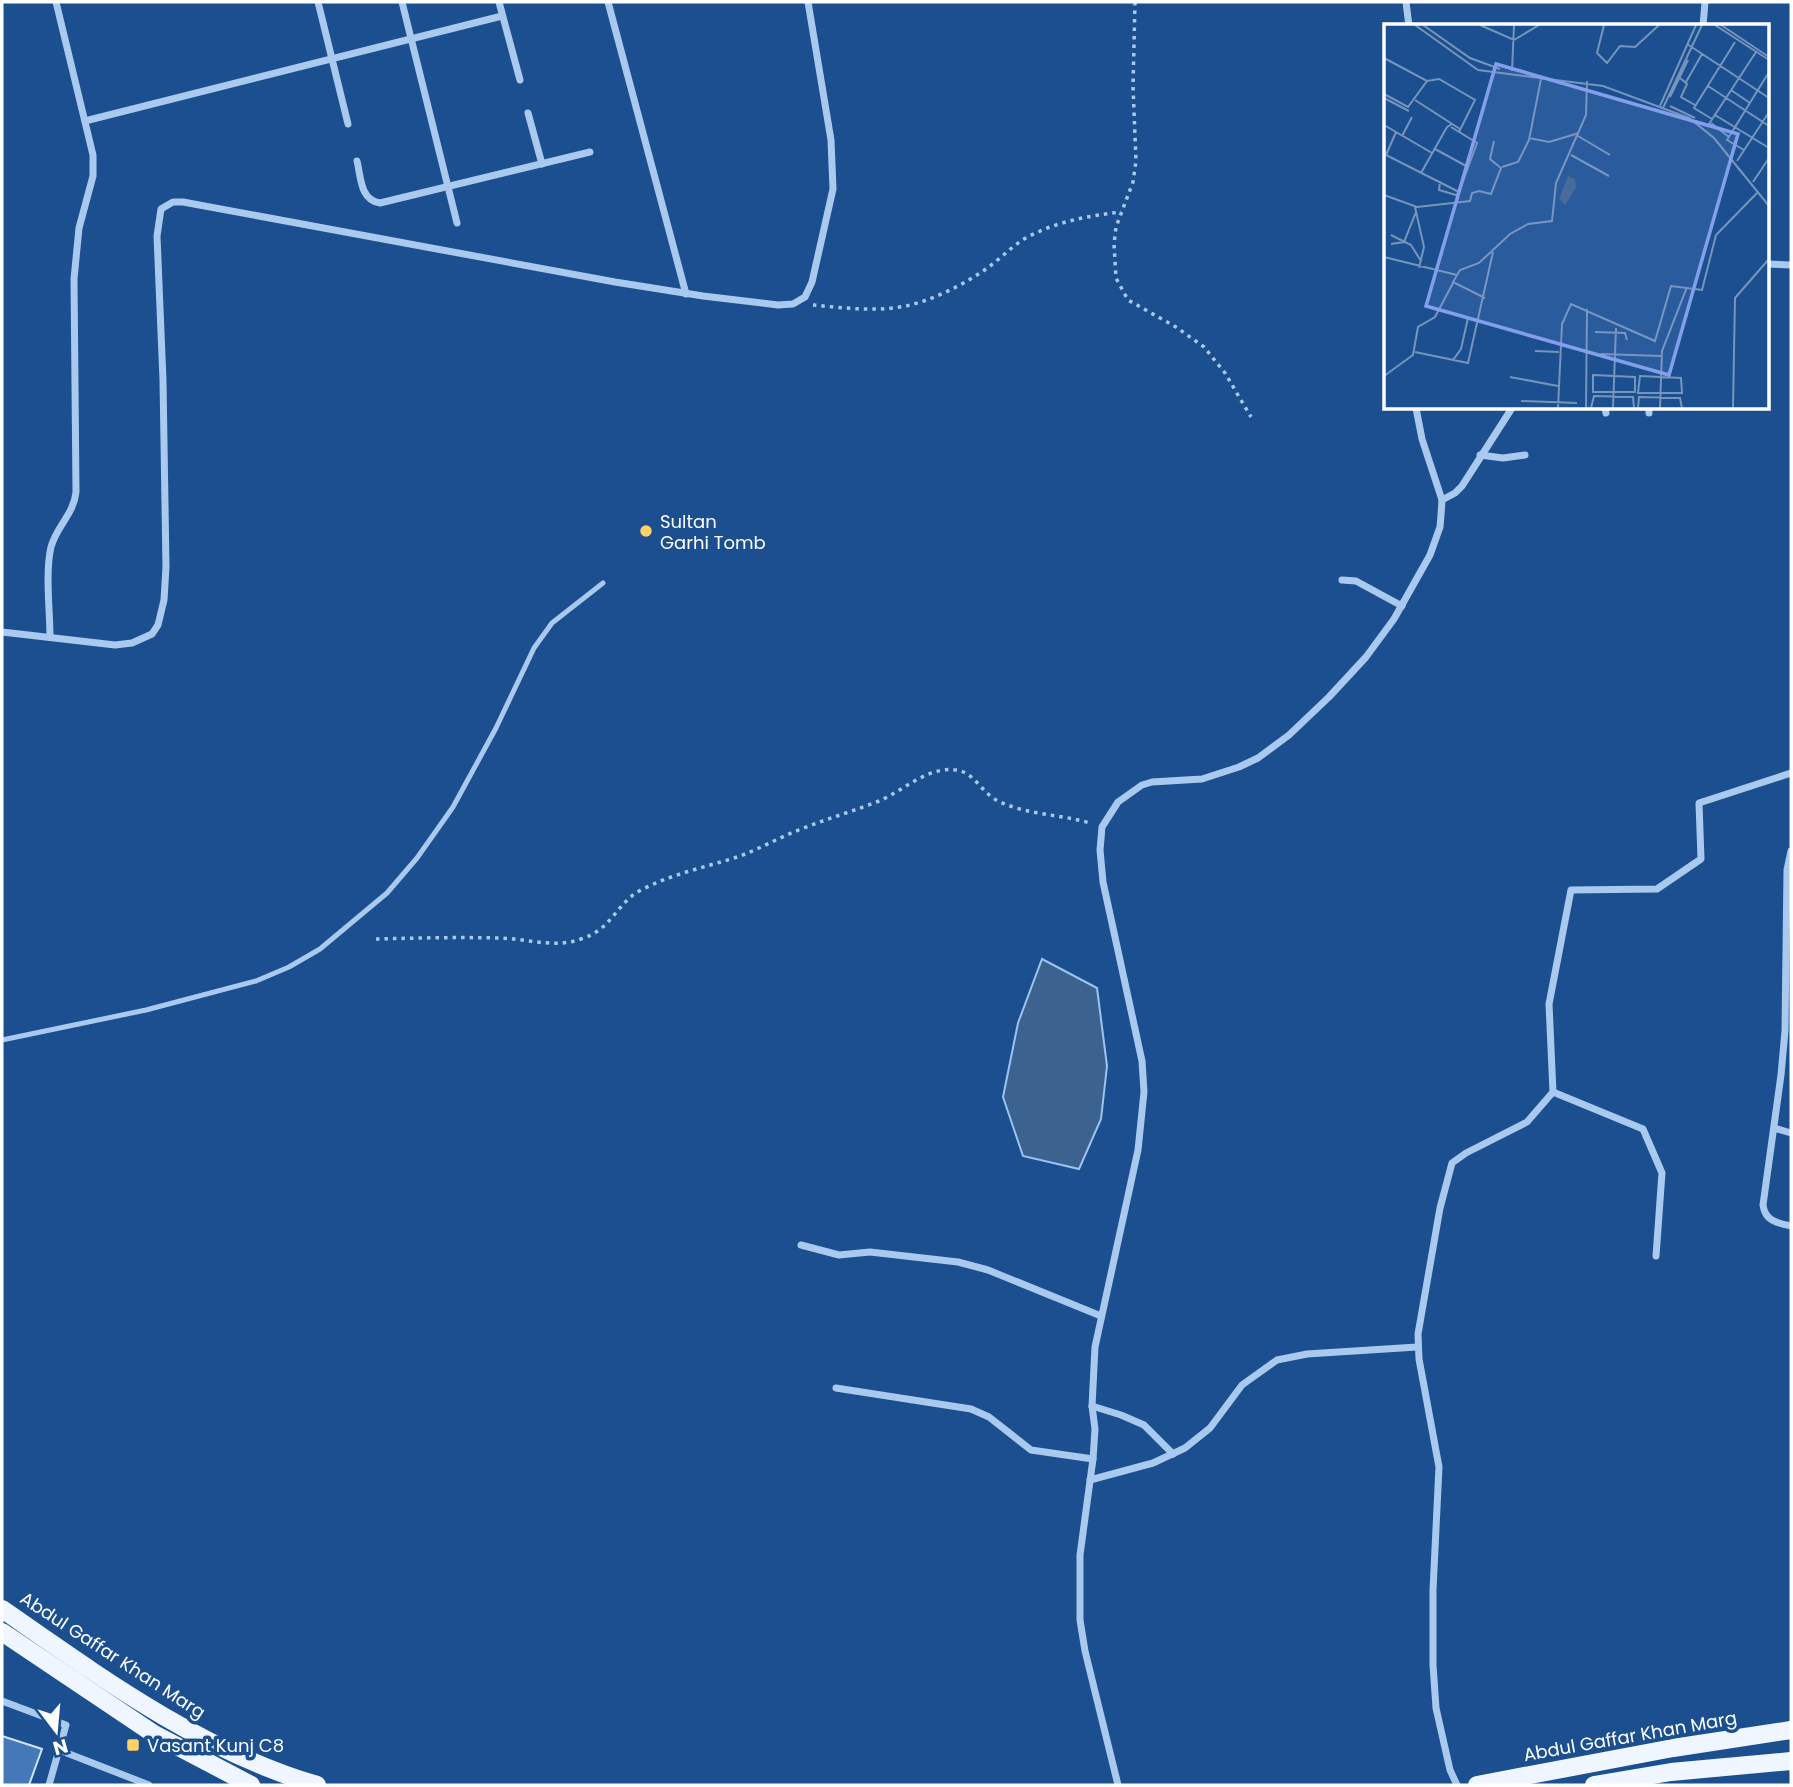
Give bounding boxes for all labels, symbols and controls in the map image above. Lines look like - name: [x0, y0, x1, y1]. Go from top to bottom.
- inset map: [1384, 24, 1769, 410]
- place label: Sultan Garhi Tomb: [660, 509, 766, 555]
- marker: Sultan Garhi Tomb: [638, 523, 654, 539]
- street label: Abdul Gaffar Khan Marg: [15, 1586, 211, 1724]
- north arrow: [21, 1696, 91, 1766]
- street label: Abdul Gaffar Khan Marg: [1521, 1705, 1739, 1767]
- text: N: [50, 1732, 71, 1762]
- place label: Vasant Kunj C8: [147, 1733, 284, 1758]
- marker: Vasant Kunj C8: [125, 1737, 141, 1753]

